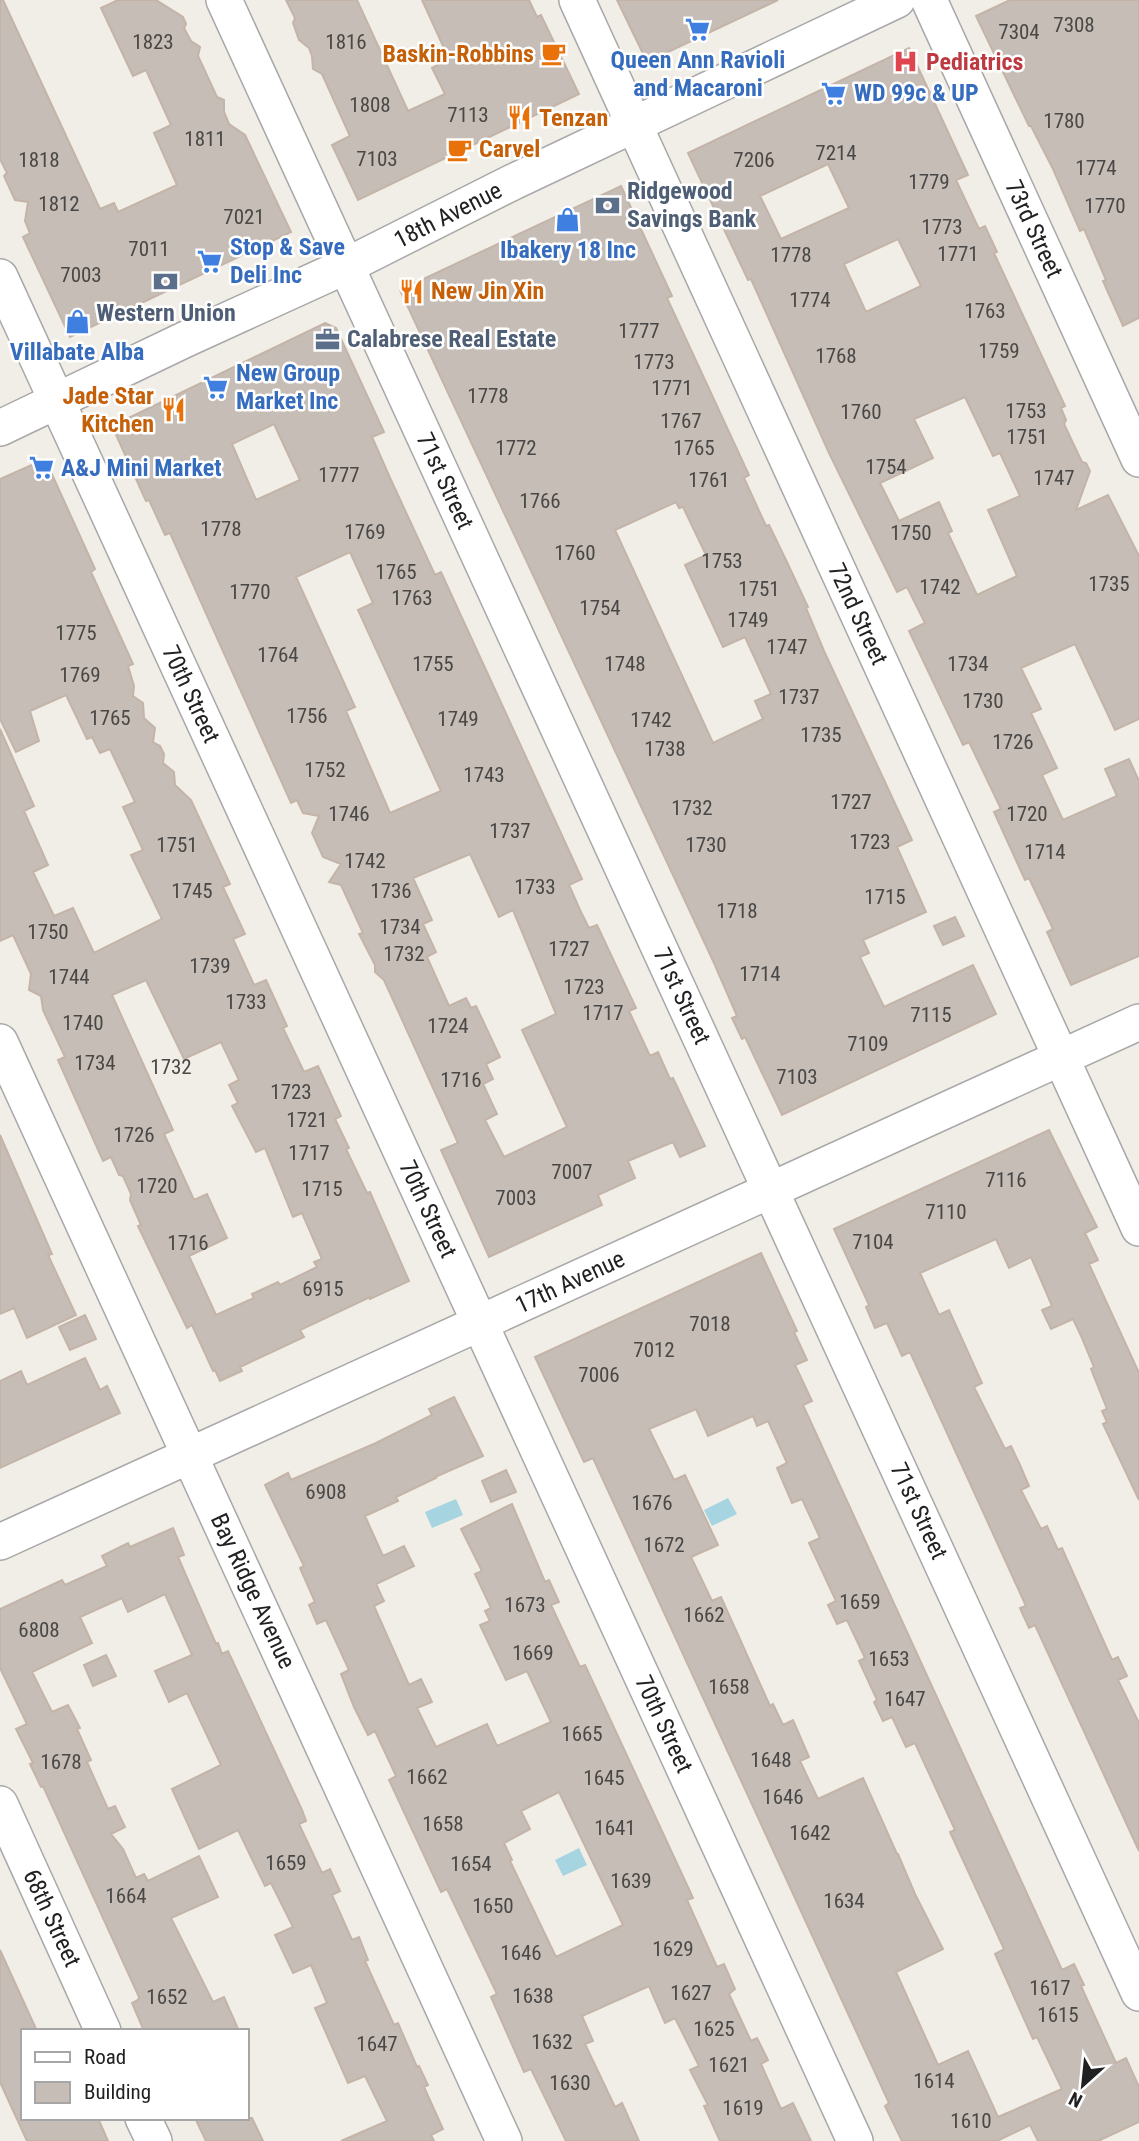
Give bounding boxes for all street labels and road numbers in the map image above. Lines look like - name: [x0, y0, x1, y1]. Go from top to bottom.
- street label: 18th Avenue: [390, 176, 506, 254]
- street label: 73rd Street: [999, 176, 1069, 282]
- street label: 71st Street: [410, 428, 480, 534]
- street label: 72nd Street: [822, 559, 894, 669]
- street label: 70th Street: [156, 641, 226, 747]
- street label: 71st Street: [647, 943, 717, 1049]
- street label: 70th Street: [393, 1156, 463, 1262]
- street label: 17th Avenue: [511, 1245, 629, 1319]
- street label: 71st Street: [884, 1458, 954, 1564]
- street label: Bay Ridge Avenue: [205, 1509, 301, 1673]
- street label: 70th Street: [629, 1671, 699, 1777]
- street label: 68th Street: [17, 1865, 87, 1971]

